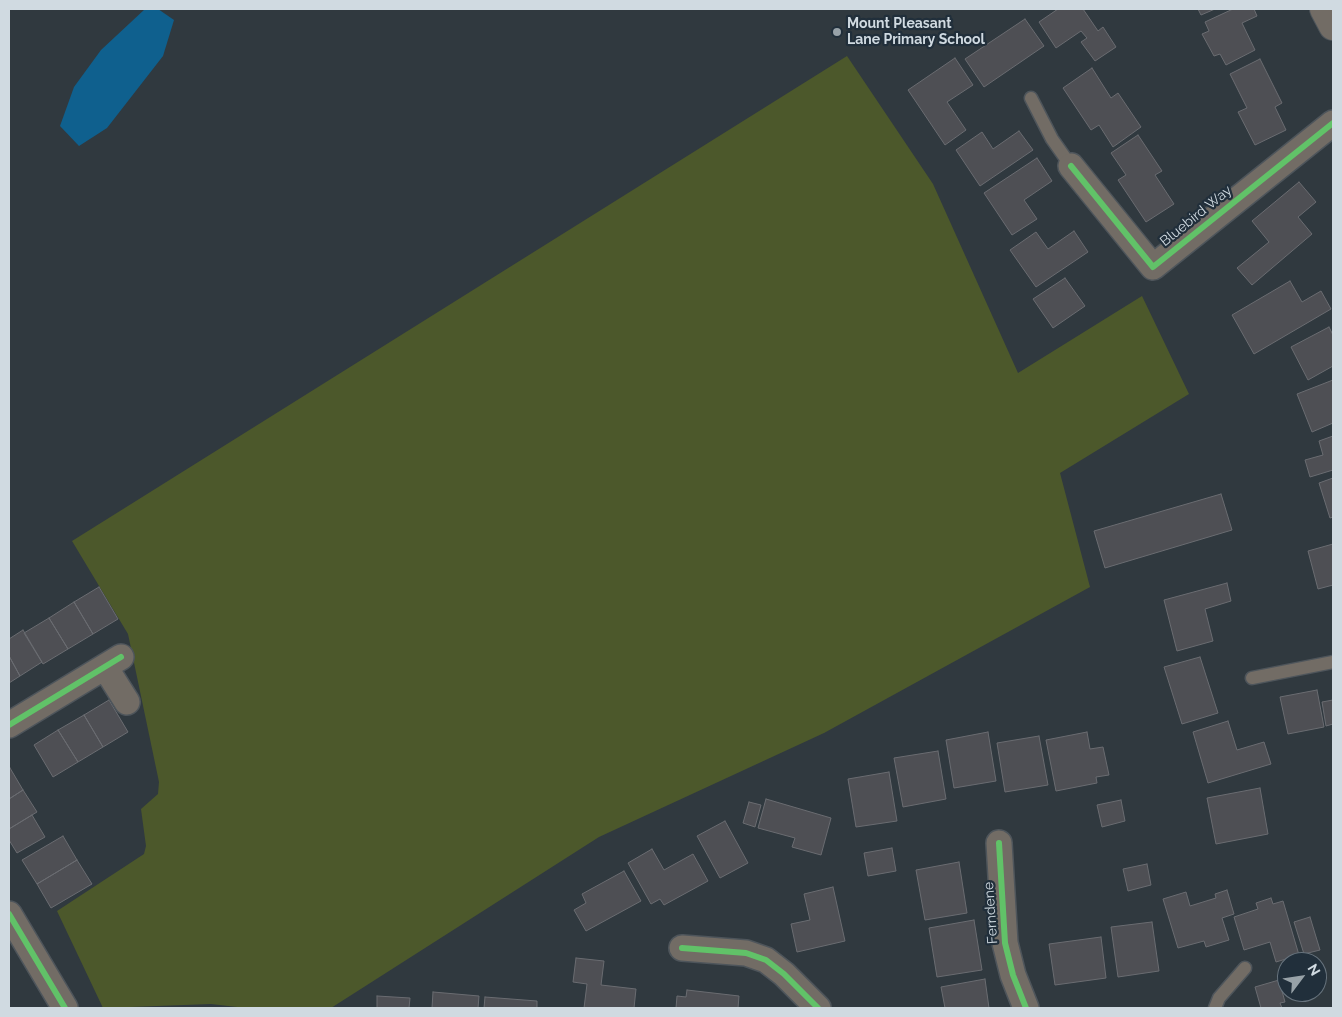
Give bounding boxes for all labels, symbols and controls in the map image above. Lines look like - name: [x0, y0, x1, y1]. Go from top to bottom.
- place label: Mount Pleasant Lane Primary School: [847, 16, 985, 48]
- marker: Mount Pleasant Lane Primary School: [831, 26, 843, 38]
- street label: Bluebird Way: [1157, 182, 1235, 250]
- street label: Ferndene: [980, 881, 1002, 945]
- north arrow: [1277, 952, 1327, 1002]
- text: N: [1304, 961, 1324, 978]

